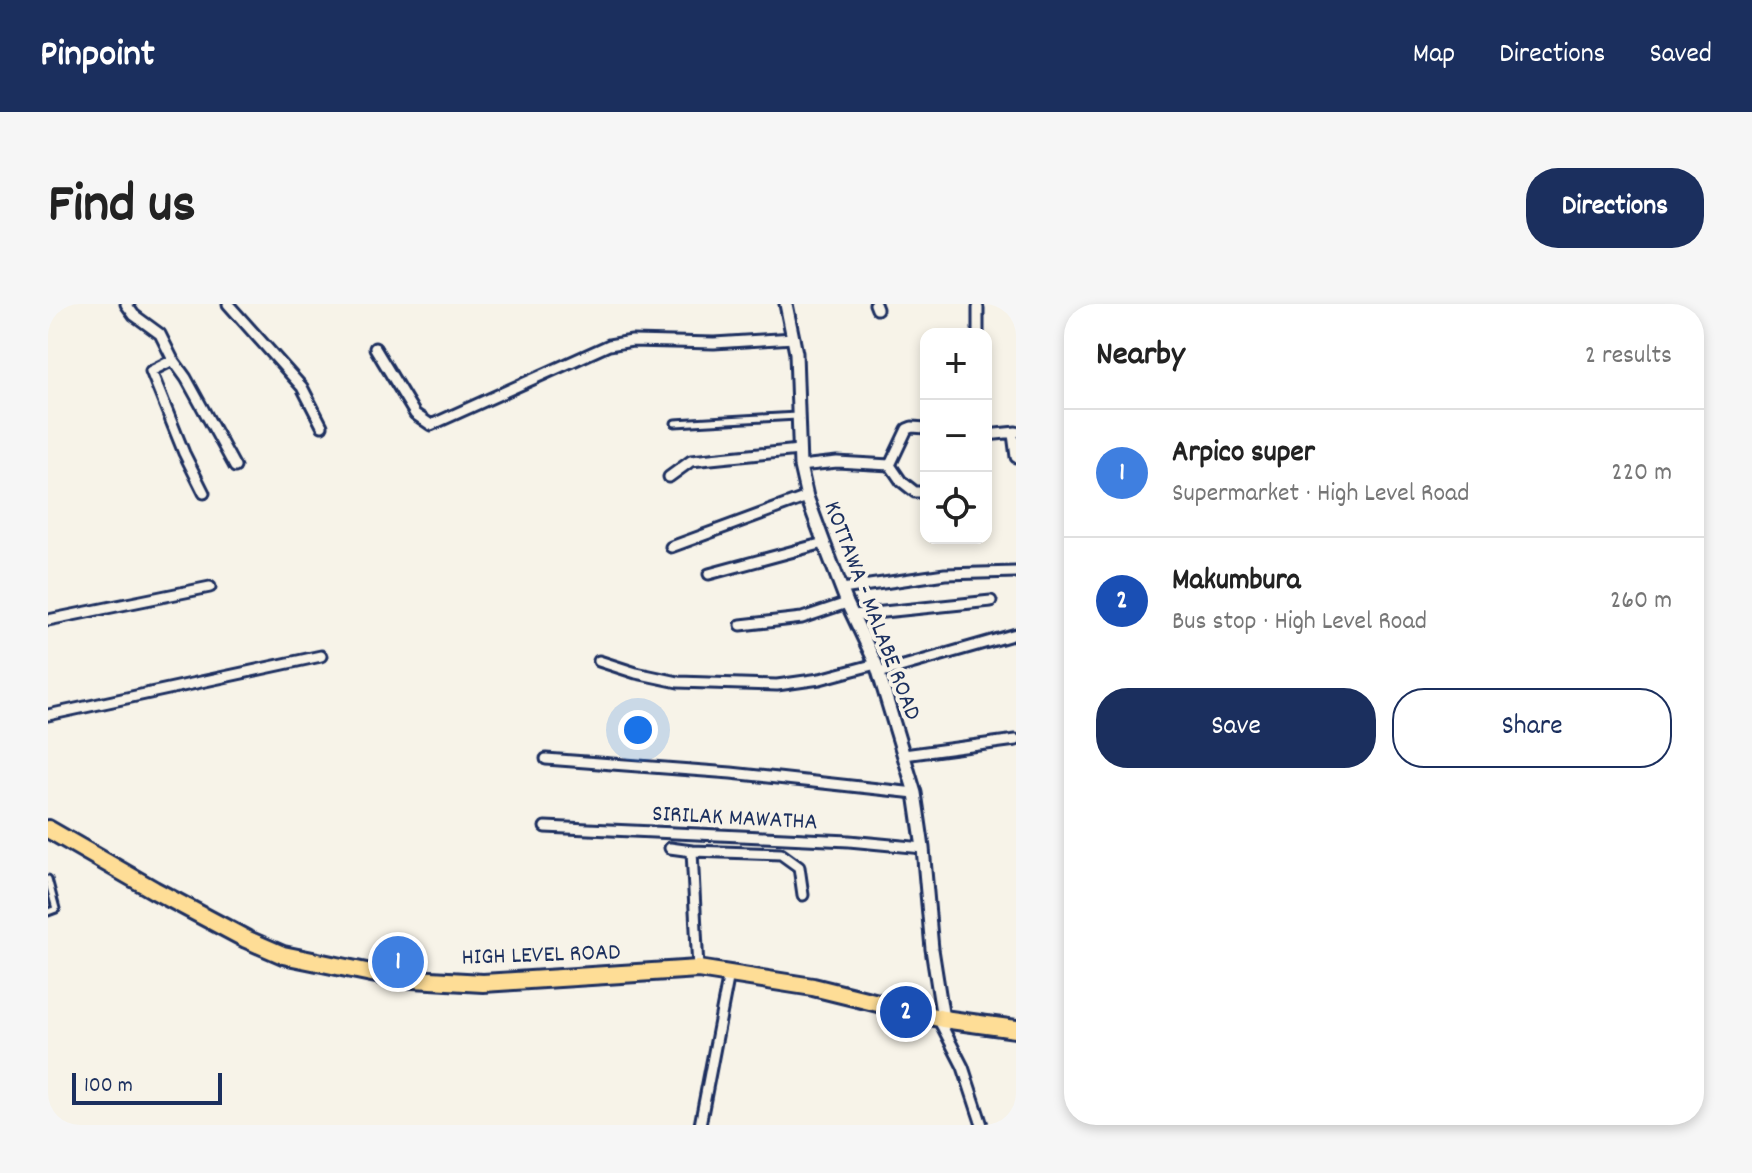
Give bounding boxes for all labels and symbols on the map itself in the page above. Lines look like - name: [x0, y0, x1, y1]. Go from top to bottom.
- street label: KOTTAWA - MALABE ROAD: [814, 497, 929, 725]
- your location: [618, 710, 658, 750]
- street label: SIRILAK MAWATHA: [651, 798, 818, 840]
- pin: 1: [372, 932, 424, 992]
- street label: HIGH LEVEL ROAD: [461, 936, 621, 976]
- pin: 2: [880, 982, 932, 1042]
- scale bar: [72, 1069, 222, 1105]

